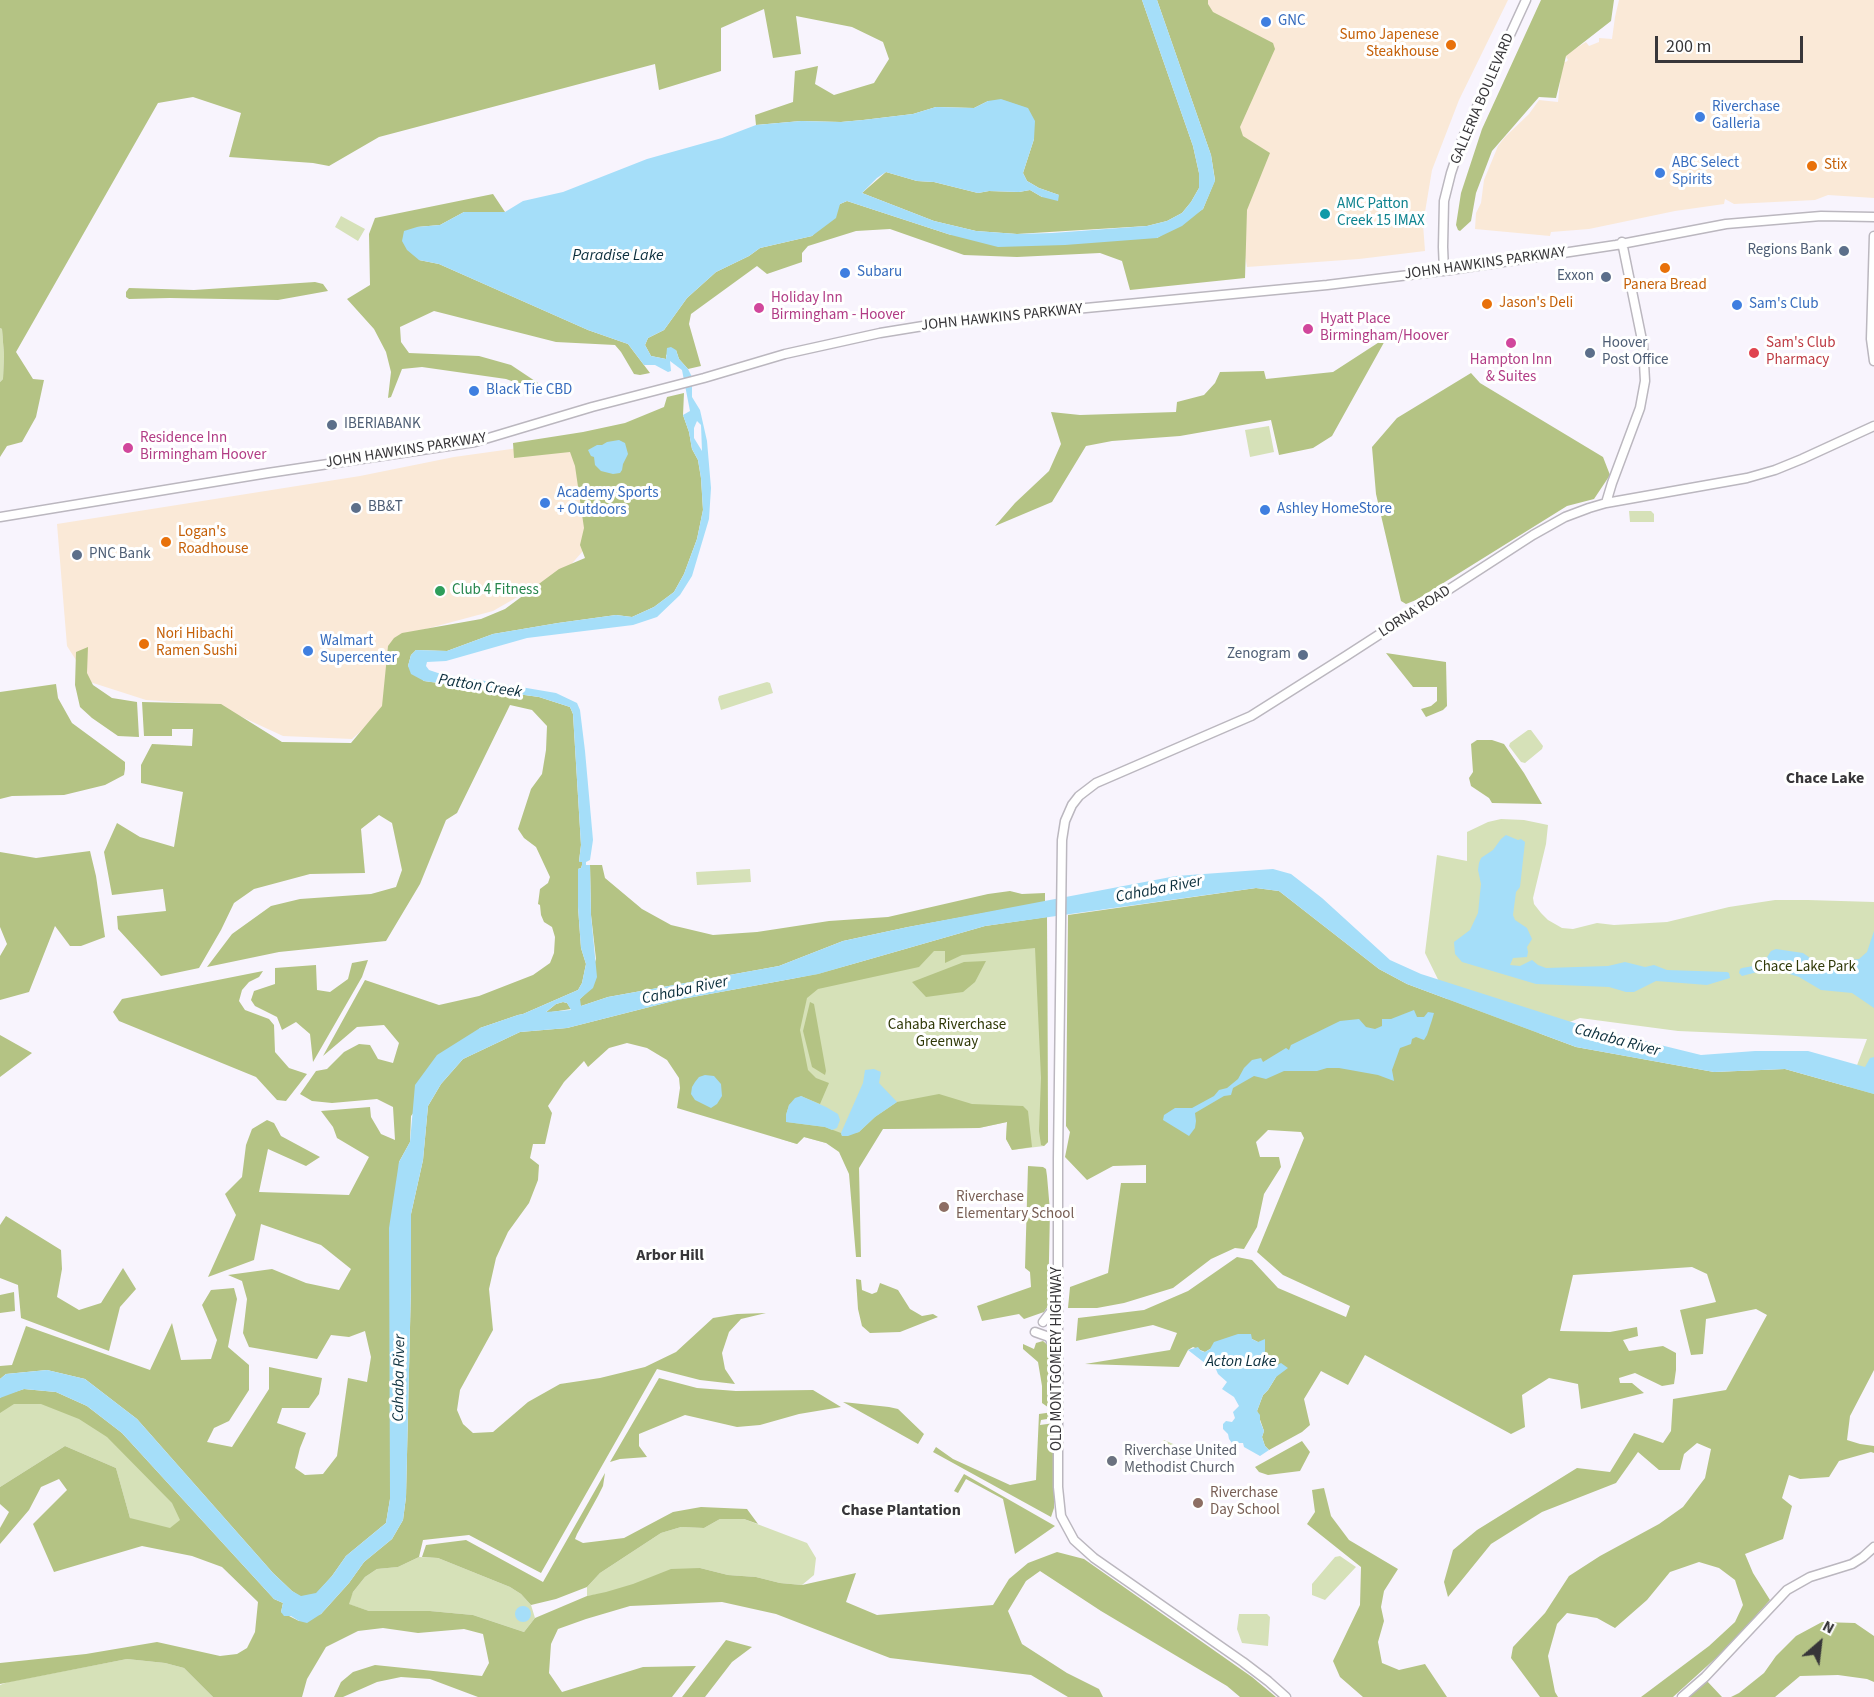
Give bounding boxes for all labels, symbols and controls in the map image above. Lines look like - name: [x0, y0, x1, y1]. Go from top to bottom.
- place label: GNC: [1278, 13, 1306, 31]
- marker: GNC: [1259, 15, 1273, 29]
- scale bar: [1658, 24, 1806, 62]
- place label: Sumo Japenese Steakhouse: [1339, 27, 1439, 62]
- street label: GALLERIA BOULEVARD: [1447, 31, 1519, 167]
- text: 200 m: [1666, 34, 1711, 59]
- marker: Sumo Japenese Steakhouse: [1444, 38, 1458, 52]
- place label: Riverchase Galleria: [1712, 99, 1780, 134]
- marker: Riverchase Galleria: [1693, 110, 1707, 124]
- place label: ABC Select Spirits: [1672, 155, 1739, 190]
- place label: Stix: [1824, 157, 1847, 175]
- marker: Stix: [1805, 159, 1819, 173]
- marker: ABC Select Spirits: [1653, 166, 1667, 180]
- place label: AMC Patton Creek 15 IMAX: [1337, 196, 1425, 231]
- marker: AMC Patton Creek 15 IMAX: [1318, 207, 1332, 221]
- place label: Regions Bank: [1747, 242, 1832, 260]
- street label: JOHN HAWKINS PARKWAY: [1403, 244, 1567, 284]
- marker: Regions Bank: [1837, 244, 1851, 258]
- water label: Paradise Lake: [572, 246, 664, 266]
- marker: Panera Bread: [1658, 261, 1672, 275]
- place label: Subaru: [857, 264, 902, 282]
- marker: Subaru: [838, 266, 852, 280]
- place label: Exxon: [1557, 268, 1594, 286]
- marker: Exxon: [1599, 270, 1613, 284]
- place label: Panera Bread: [1623, 277, 1707, 295]
- place label: Holiday Inn Birmingham - Hoover: [771, 290, 905, 325]
- place label: Jason's Deli: [1499, 295, 1573, 313]
- place label: Sam's Club: [1749, 296, 1819, 314]
- marker: Jason's Deli: [1480, 297, 1494, 311]
- marker: Sam's Club: [1730, 298, 1744, 312]
- marker: Holiday Inn Birmingham - Hoover: [752, 301, 766, 315]
- street label: JOHN HAWKINS PARKWAY: [920, 301, 1084, 335]
- place label: Hyatt Place Birmingham/Hoover: [1320, 311, 1449, 346]
- marker: Hyatt Place Birmingham/Hoover: [1301, 322, 1315, 336]
- place label: Hoover Post Office: [1602, 335, 1669, 370]
- place label: Sam's Club Pharmacy: [1766, 335, 1836, 370]
- marker: Hampton Inn & Suites: [1504, 336, 1518, 350]
- marker: Hoover Post Office: [1583, 346, 1597, 360]
- marker: Sam's Club Pharmacy: [1747, 346, 1761, 360]
- place label: Hampton Inn & Suites: [1470, 352, 1552, 387]
- place label: Black Tie CBD: [486, 382, 572, 400]
- marker: Black Tie CBD: [467, 384, 481, 398]
- place label: IBERIABANK: [344, 416, 421, 434]
- marker: IBERIABANK: [325, 418, 339, 432]
- street label: JOHN HAWKINS PARKWAY: [324, 429, 488, 473]
- place label: Residence Inn Birmingham Hoover: [140, 430, 266, 465]
- marker: Residence Inn Birmingham Hoover: [121, 441, 135, 455]
- place label: Academy Sports + Outdoors: [557, 485, 658, 520]
- marker: Academy Sports + Outdoors: [538, 496, 552, 510]
- place label: BB&T: [368, 499, 403, 517]
- marker: BB&T: [349, 501, 363, 515]
- place label: Ashley HomeStore: [1277, 501, 1392, 519]
- marker: Ashley HomeStore: [1258, 503, 1272, 517]
- place label: Logan's Roadhouse: [178, 524, 248, 559]
- marker: Logan's Roadhouse: [159, 535, 173, 549]
- place label: PNC Bank: [89, 546, 151, 564]
- marker: PNC Bank: [70, 548, 84, 562]
- place label: Club 4 Fitness: [452, 582, 539, 600]
- street label: LORNA ROAD: [1376, 582, 1454, 642]
- marker: Club 4 Fitness: [433, 584, 447, 598]
- place label: Nori Hibachi Ramen Sushi: [156, 626, 237, 661]
- place label: Walmart Supercenter: [320, 633, 397, 668]
- marker: Nori Hibachi Ramen Sushi: [137, 637, 151, 651]
- marker: Walmart Supercenter: [301, 644, 315, 658]
- place label: Zenogram: [1227, 646, 1291, 664]
- marker: Zenogram: [1296, 648, 1310, 662]
- water label: Patton Creek: [437, 671, 523, 703]
- district label: Chace Lake: [1786, 769, 1864, 789]
- water label: Cahaba River: [1114, 872, 1204, 908]
- park label: Chace Lake Park: [1754, 959, 1856, 977]
- water label: Cahaba River: [640, 973, 730, 1009]
- park label: Cahaba Riverchase Greenway: [888, 1017, 1006, 1052]
- water label: Cahaba River: [1572, 1020, 1662, 1062]
- place label: Riverchase Elementary School: [956, 1189, 1074, 1224]
- marker: Riverchase Elementary School: [937, 1200, 951, 1214]
- district label: Arbor Hill: [636, 1246, 704, 1266]
- street label: OLD MONTGOMERY HIGHWAY: [1049, 1267, 1067, 1451]
- water label: Cahaba River: [390, 1334, 410, 1422]
- water label: Acton Lake: [1206, 1352, 1276, 1372]
- place label: Riverchase United Methodist Church: [1124, 1443, 1237, 1478]
- marker: Riverchase United Methodist Church: [1105, 1454, 1119, 1468]
- place label: Riverchase Day School: [1210, 1485, 1280, 1520]
- marker: Riverchase Day School: [1191, 1496, 1205, 1510]
- district label: Chase Plantation: [841, 1501, 961, 1521]
- north arrow: [1790, 1613, 1850, 1673]
- text: N: [1819, 1615, 1838, 1639]

